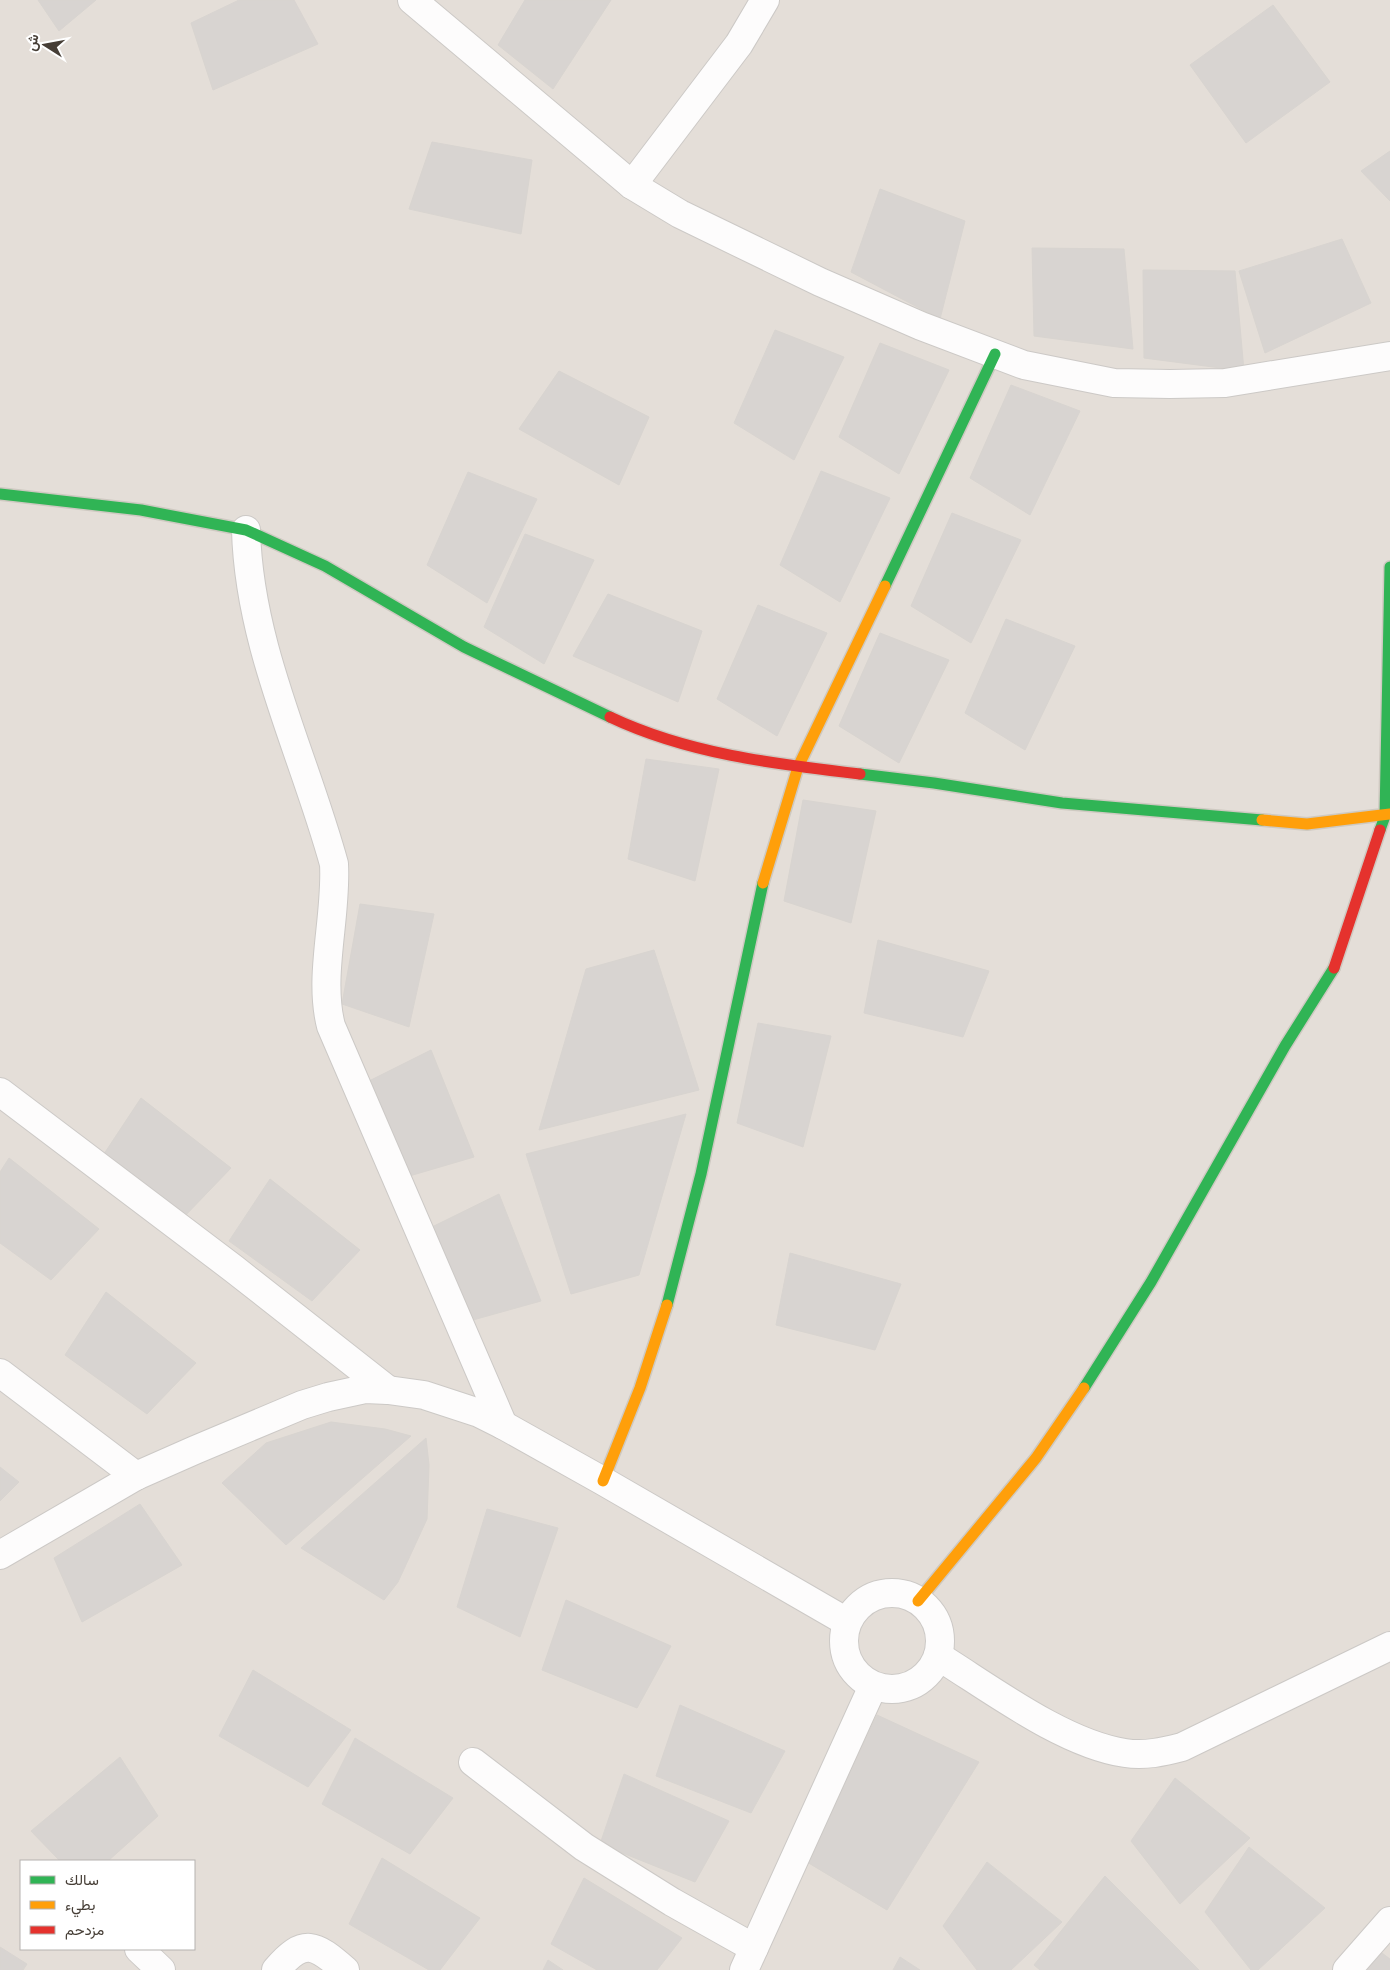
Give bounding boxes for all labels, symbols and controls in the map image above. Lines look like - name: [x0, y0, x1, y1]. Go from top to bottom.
- north arrow: [20, 20, 70, 70]
- text: ش: [25, 33, 43, 52]
- legend: [20, 1860, 195, 1950]
- text: سالك: [65, 1873, 99, 1888]
- text: بطيء: [65, 1898, 95, 1918]
- text: مزدحم: [65, 1923, 104, 1940]

